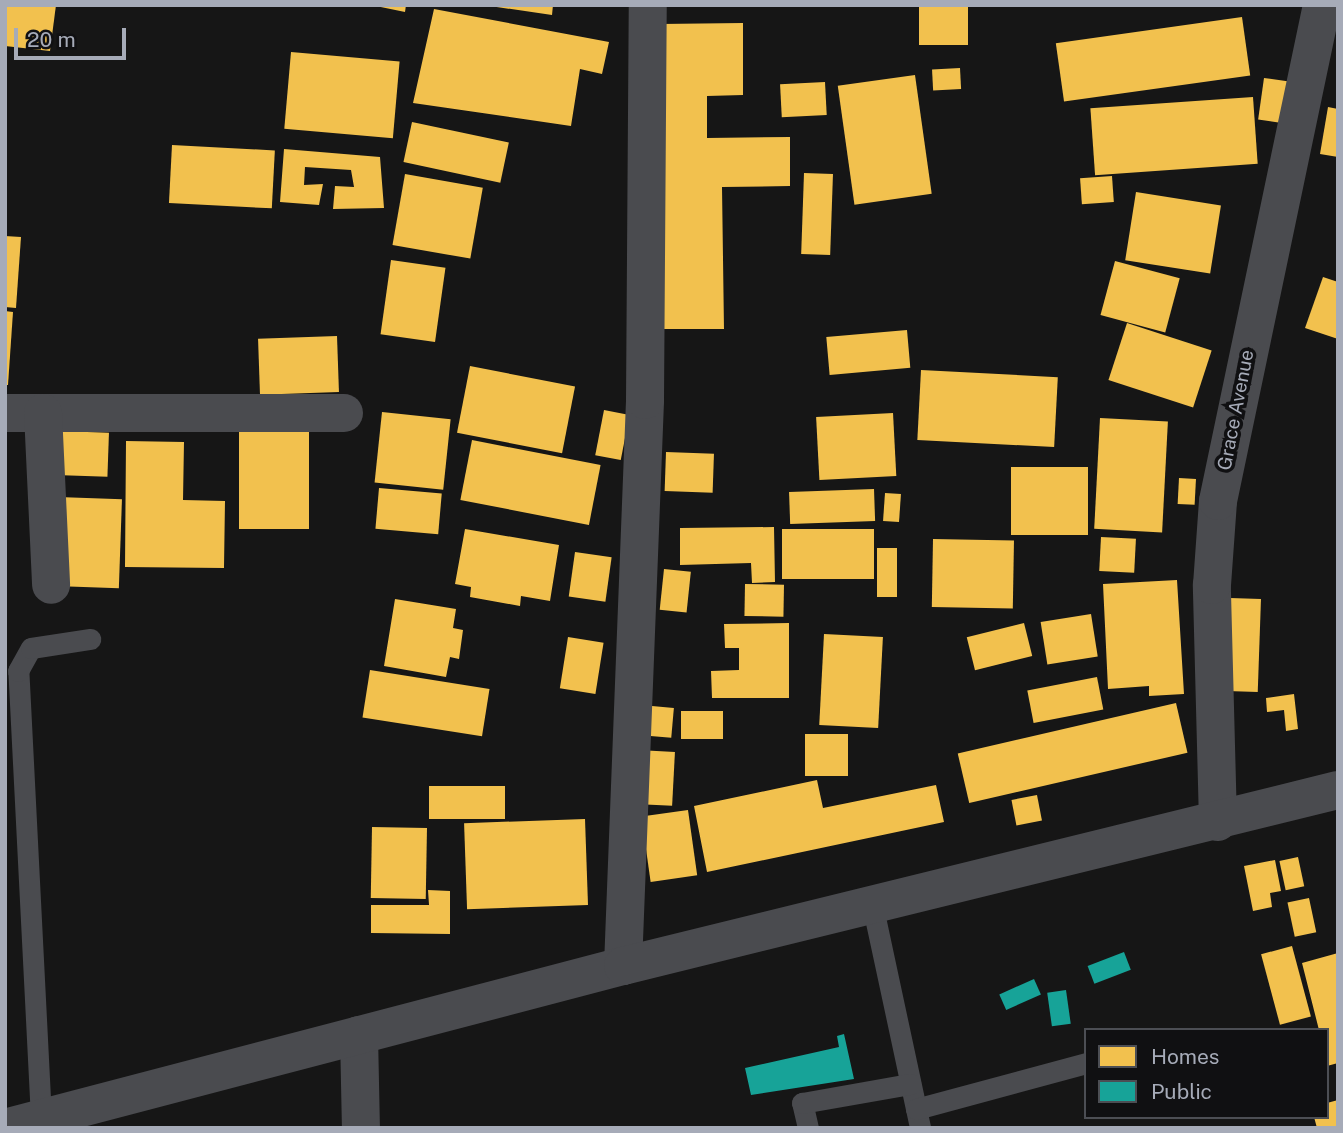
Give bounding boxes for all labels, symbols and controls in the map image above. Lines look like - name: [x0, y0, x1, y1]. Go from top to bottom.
- scale bar: [18, 14, 130, 58]
- text: 20 m: [27, 27, 76, 52]
- street label: Grace Avenue: [1213, 348, 1259, 472]
- legend: [1084, 1028, 1329, 1119]
- text: Homes: [1151, 1044, 1219, 1069]
- text: Public: [1151, 1079, 1212, 1104]

